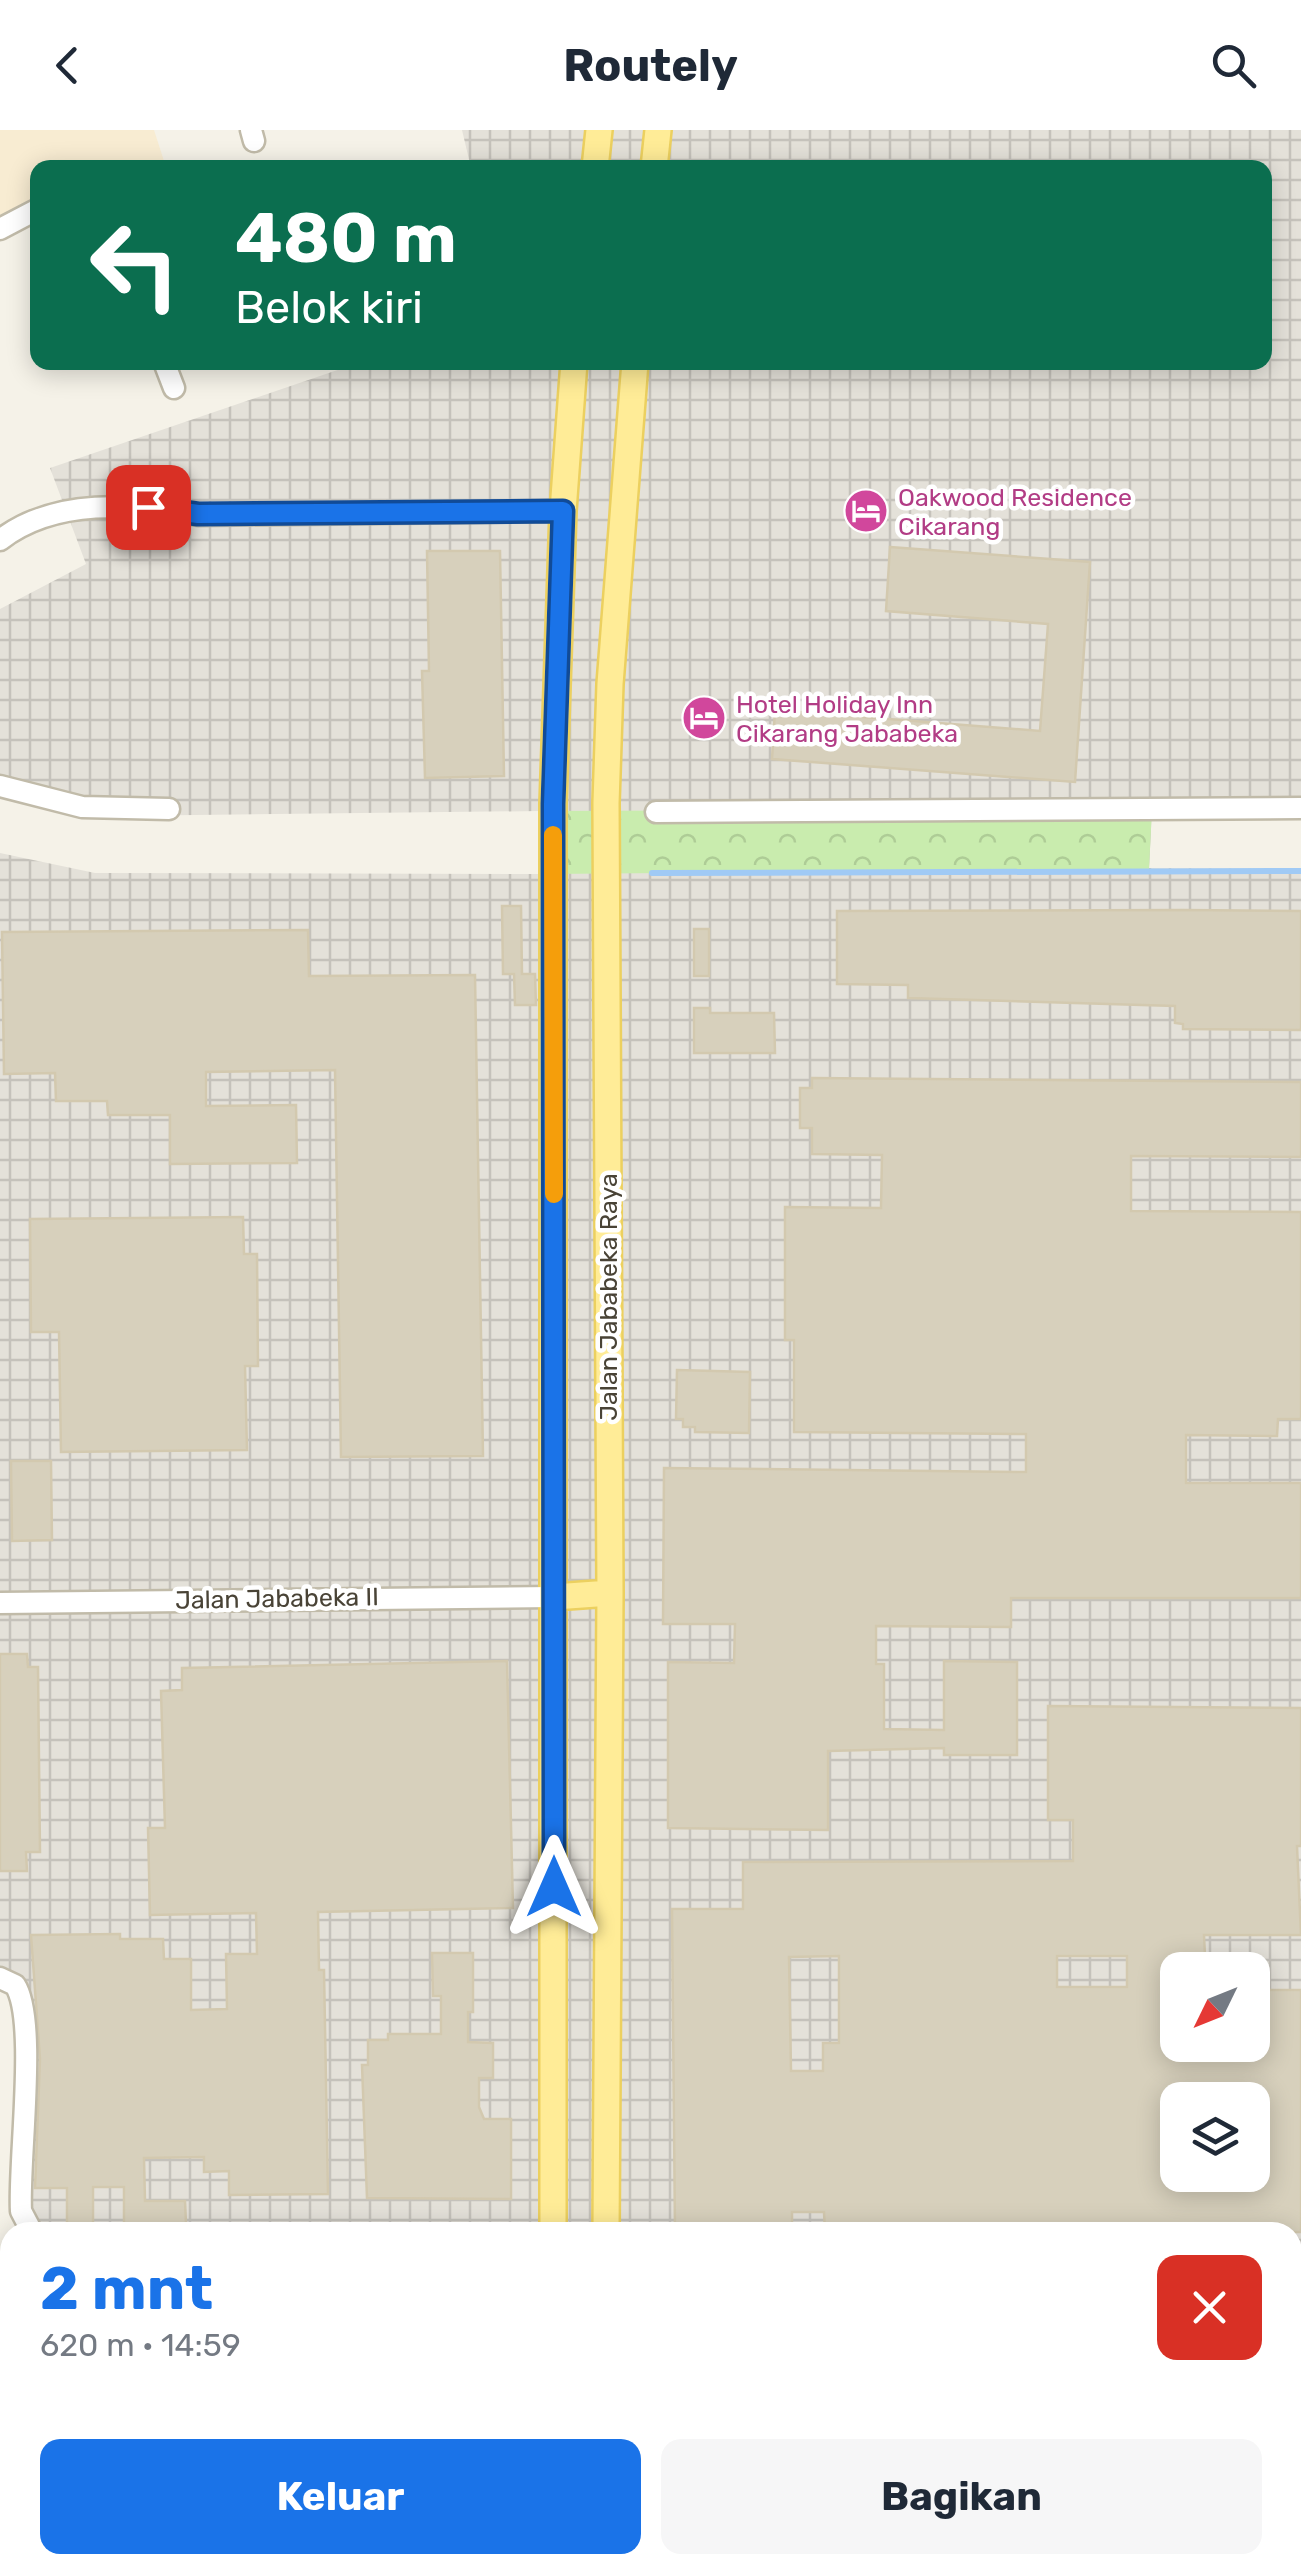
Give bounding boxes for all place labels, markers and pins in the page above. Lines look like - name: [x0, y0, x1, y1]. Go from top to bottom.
- pin: [106, 465, 191, 550]
- place label: Oakwood Residence Cikarang: [898, 483, 1132, 541]
- hotel icon: Oakwood Residence Cikarang: [843, 488, 889, 534]
- place label: Hotel Holiday Inn Cikarang Jababeka: [736, 690, 958, 748]
- hotel icon: Hotel Holiday Inn Cikarang Jababeka: [681, 695, 727, 741]

